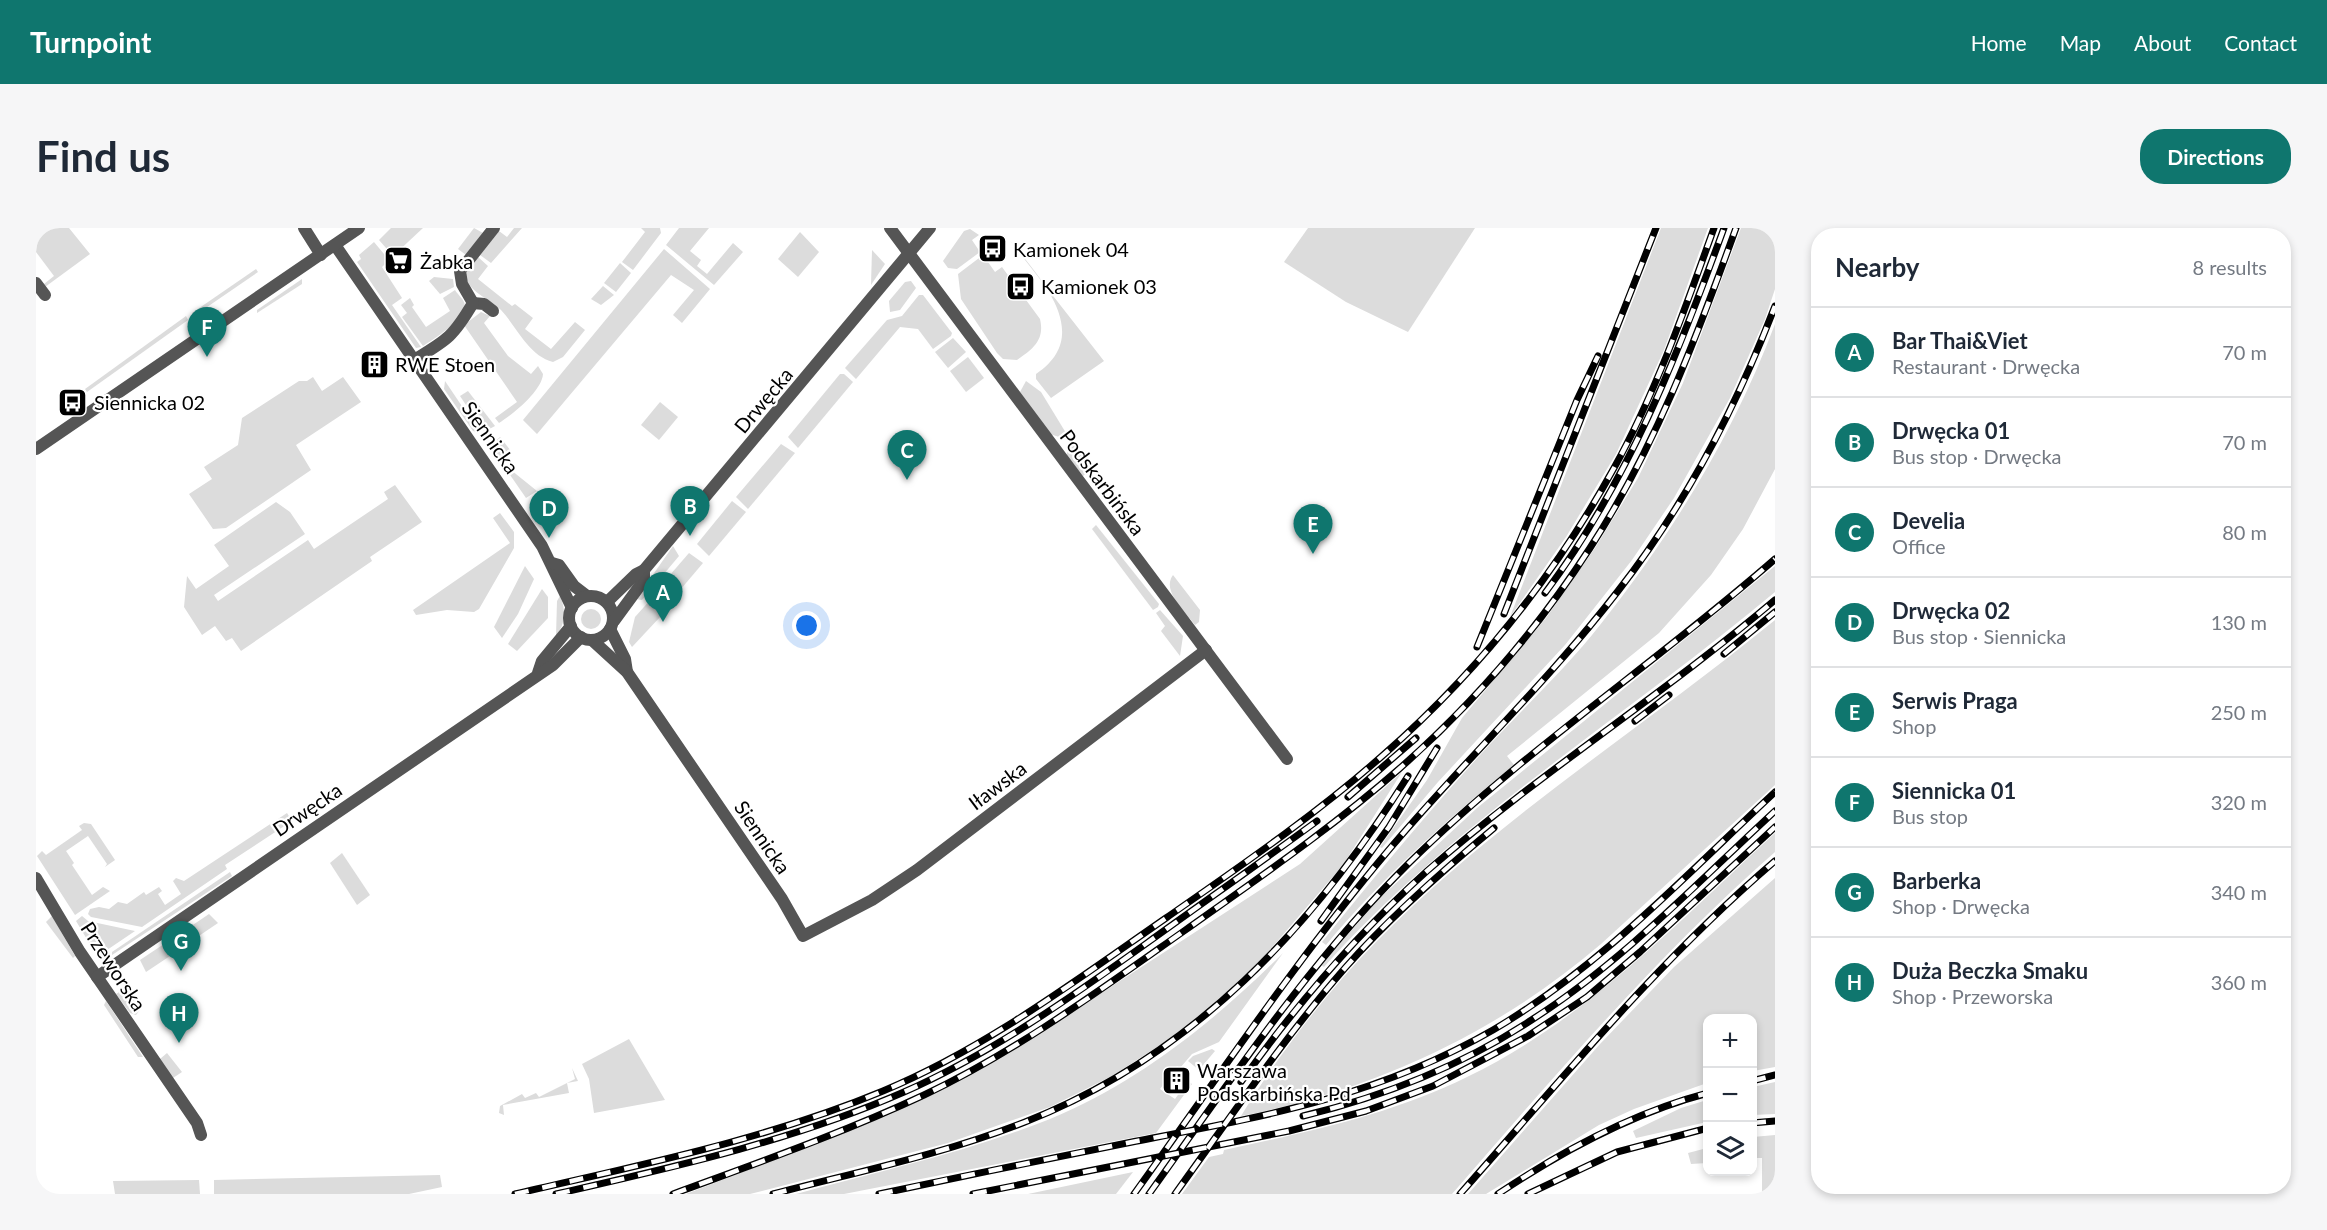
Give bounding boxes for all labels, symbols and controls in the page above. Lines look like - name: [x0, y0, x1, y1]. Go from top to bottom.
- text: Turnpoint: [30, 25, 151, 59]
- text: Home: [1971, 30, 2027, 55]
- text: Map: [2060, 30, 2101, 55]
- text: About: [2134, 30, 2191, 55]
- text: Contact: [2224, 30, 2297, 55]
- button: Directions: [2140, 129, 2291, 184]
- text: Find us: [36, 131, 170, 181]
- bus stop icon: Kamionek 04: [976, 233, 1008, 265]
- place label: Kamionek 04: [1013, 237, 1129, 261]
- supermarket icon: Żabka: [383, 245, 415, 277]
- place label: Żabka: [420, 249, 473, 273]
- text: Nearby: [1835, 251, 1920, 283]
- text: 8 results: [2192, 255, 2267, 279]
- bus stop icon: Kamionek 03: [1004, 270, 1036, 302]
- place label: Kamionek 03: [1041, 274, 1157, 298]
- pin: F: [188, 308, 226, 357]
- text: Bar Thai&Viet: [1892, 327, 2028, 354]
- text: A: [1848, 340, 1861, 364]
- text: 70 m: [2222, 340, 2267, 364]
- building icon: RWE Stoen: [358, 348, 390, 380]
- place label: RWE Stoen: [395, 352, 495, 376]
- text: Restaurant · Drwęcka: [1892, 354, 2080, 378]
- street label: Drwęcka: [729, 362, 797, 438]
- bus stop icon: Siennicka 02: [57, 386, 89, 418]
- place label: Siennicka 02: [94, 390, 205, 414]
- street label: Siennicka: [457, 396, 525, 478]
- text: Drwęcka 01: [1892, 417, 2010, 444]
- street label: Podskarbińska: [1056, 424, 1150, 540]
- pin: C: [888, 430, 926, 480]
- text: B: [1848, 430, 1861, 454]
- text: 70 m: [2222, 430, 2267, 454]
- text: Bus stop · Drwęcka: [1892, 444, 2061, 468]
- pin: B: [670, 486, 710, 536]
- pin: D: [530, 488, 568, 538]
- pin: E: [1294, 504, 1332, 554]
- text: Develia: [1892, 507, 1965, 534]
- text: C: [1848, 520, 1861, 544]
- text: 80 m: [2222, 520, 2267, 544]
- text: Office: [1892, 534, 1946, 558]
- pin: A: [644, 572, 682, 622]
- text: Drwęcka 02: [1892, 597, 2010, 624]
- text: D: [1847, 610, 1862, 634]
- text: 130 m: [2211, 610, 2267, 634]
- your location: [792, 611, 821, 640]
- text: Bus stop · Siennicka: [1892, 624, 2066, 648]
- text: Serwis Praga: [1892, 687, 2018, 714]
- text: E: [1849, 700, 1860, 724]
- text: 250 m: [2211, 700, 2267, 724]
- text: Shop: [1892, 714, 1936, 738]
- street label: Iławska: [963, 756, 1031, 814]
- street label: Drwęcka: [268, 777, 346, 841]
- text: Siennicka 01: [1892, 777, 2016, 804]
- text: F: [1849, 790, 1860, 814]
- text: 320 m: [2211, 790, 2267, 814]
- street label: Siennicka: [730, 796, 796, 878]
- text: Bus stop: [1892, 804, 1968, 828]
- text: Barberka: [1892, 867, 1981, 894]
- text: G: [1847, 880, 1862, 904]
- text: 340 m: [2211, 880, 2267, 904]
- text: Shop · Drwęcka: [1892, 894, 2030, 918]
- street label: Przeworska: [76, 917, 152, 1015]
- pin: G: [162, 922, 200, 971]
- text: Duża Beczka Smaku: [1892, 957, 2088, 984]
- text: H: [1847, 970, 1862, 994]
- text: 360 m: [2211, 970, 2267, 994]
- text: Shop · Przeworska: [1892, 984, 2053, 1008]
- pin: H: [160, 994, 198, 1043]
- map controls: [1703, 1014, 1757, 1176]
- button: +: [1703, 1014, 1757, 1068]
- place label: Warszawa Podskarbińska Pd: [1197, 1058, 1351, 1105]
- building icon: Warszawa Podskarbińska Pd: [1160, 1065, 1192, 1097]
- button: −: [1703, 1068, 1757, 1122]
- button: layers: [1703, 1122, 1757, 1176]

